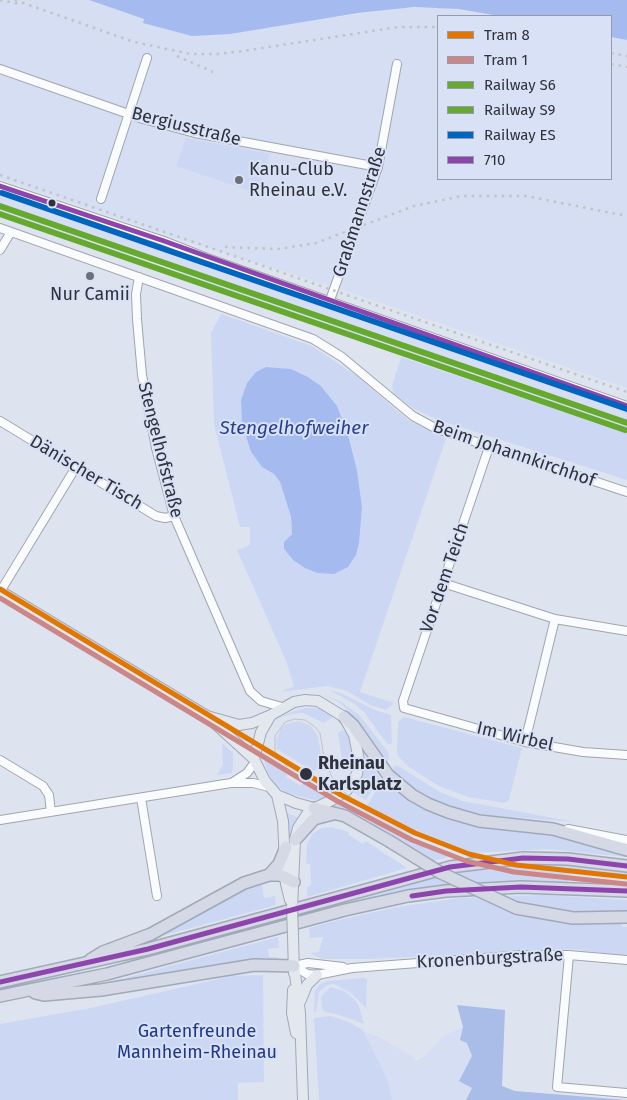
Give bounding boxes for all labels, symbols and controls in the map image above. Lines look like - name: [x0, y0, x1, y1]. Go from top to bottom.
- legend: [437, 15, 612, 180]
- text: Tram 8: [484, 26, 530, 44]
- text: Tram 1: [484, 51, 528, 69]
- text: Railway S6: [484, 76, 556, 94]
- text: Railway S9: [484, 101, 555, 119]
- street label: Bergiusstraße: [129, 103, 243, 151]
- text: Railway ES: [484, 126, 556, 144]
- street label: Graßmannstraße: [329, 144, 391, 280]
- text: 710: [484, 151, 505, 169]
- place label: Kanu-Club Rheinau e.V.: [249, 159, 347, 202]
- marker: Kanu-Club Rheinau e.V.: [233, 174, 245, 186]
- unlabelled marker: [47, 198, 57, 208]
- marker: Nur Camii: [84, 270, 96, 282]
- place label: Nur Camii: [50, 284, 130, 306]
- street label: Stengelhofstraße: [133, 380, 187, 520]
- street label: Beim Johannkirchhof: [430, 416, 598, 492]
- water label: Stengelhofweiher: [220, 418, 368, 440]
- street label: Dänischer Tisch: [26, 431, 146, 515]
- street label: Vor dem Teich: [416, 520, 474, 636]
- street label: Im Wirbel: [474, 718, 556, 756]
- place label: Rheinau Karlsplatz: [318, 753, 401, 796]
- marker: Rheinau Karlsplatz: [298, 766, 314, 782]
- street label: Kronenburgstraße: [416, 944, 564, 974]
- park label: Gartenfreunde Mannheim-Rheinau: [117, 1021, 277, 1064]

